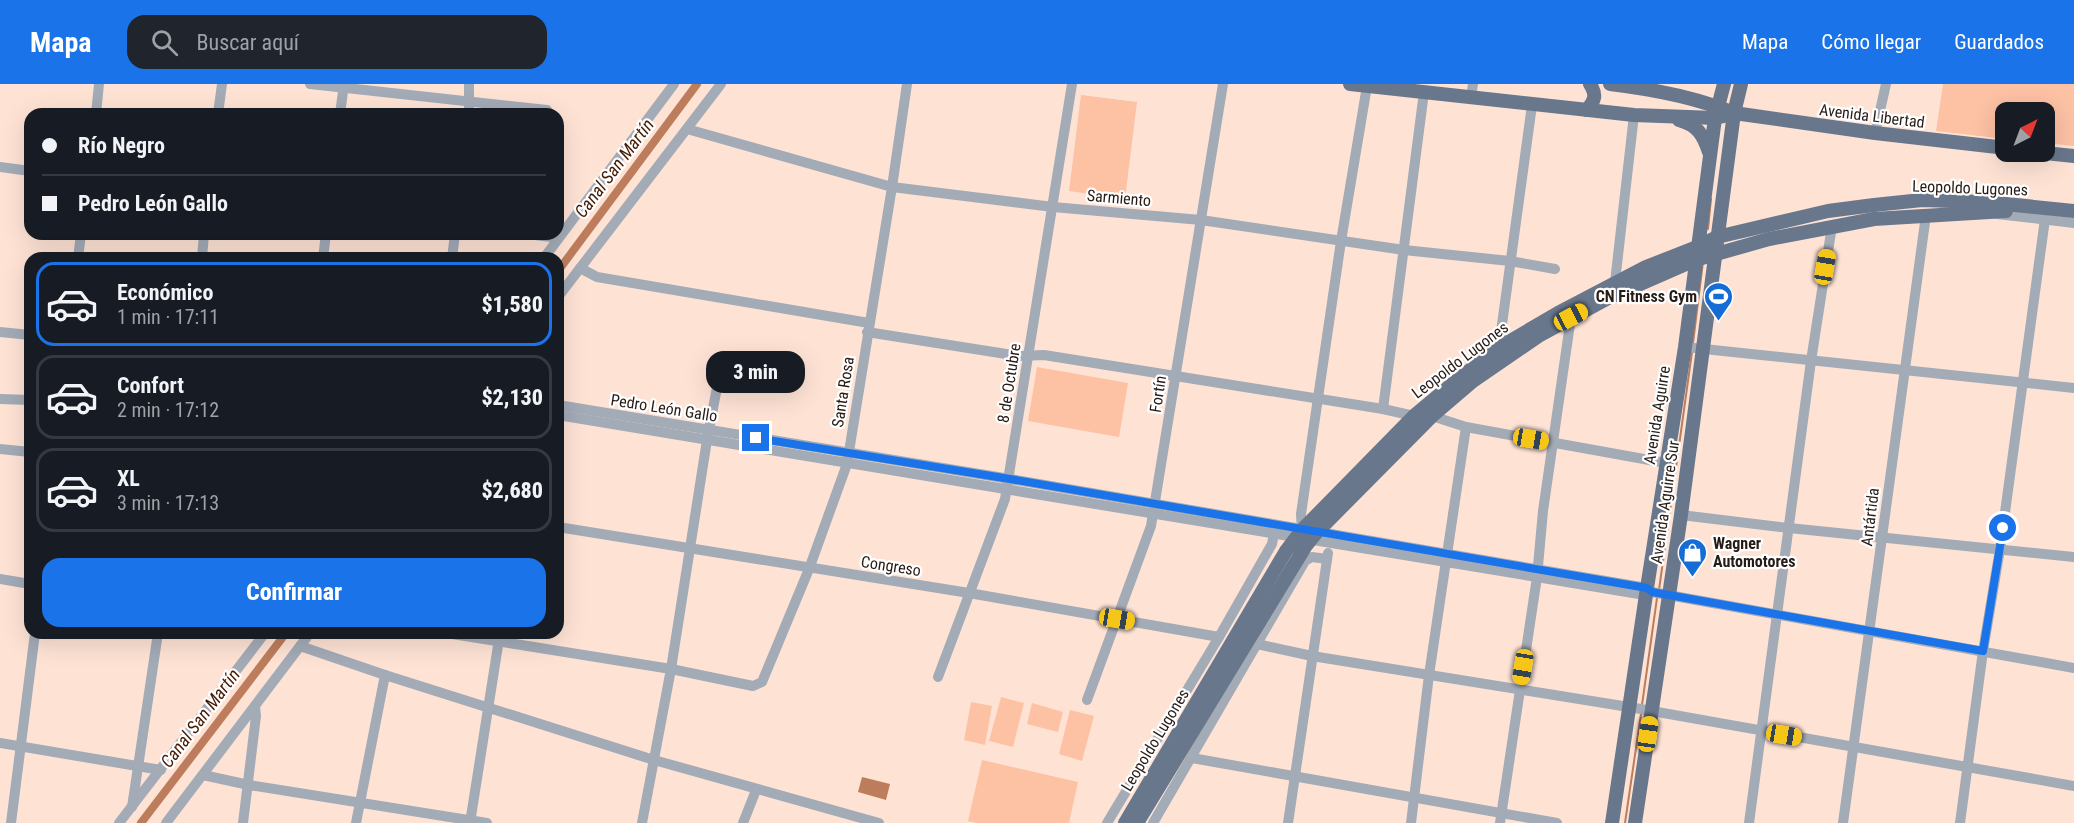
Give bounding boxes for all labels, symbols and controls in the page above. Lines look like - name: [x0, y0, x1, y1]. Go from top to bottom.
- search box: [127, 15, 547, 69]
- text: Mapa: [30, 26, 91, 59]
- icon: search: [148, 26, 181, 59]
- text: Buscar aquí: [196, 30, 299, 55]
- text: Mapa: [1742, 30, 1788, 54]
- text: Cómo llegar: [1821, 30, 1921, 54]
- text: Guardados: [1954, 30, 2044, 54]
- street label: Avenida Libertad: [1818, 100, 1926, 132]
- north arrow: [1995, 102, 2055, 162]
- map controls: [1995, 102, 2055, 162]
- water label: Canal San Martín: [570, 114, 658, 222]
- text: Río Negro: [78, 133, 165, 158]
- street label: Leopoldo Lugones: [1912, 176, 2028, 200]
- street label: Sarmiento: [1086, 186, 1152, 210]
- text: Pedro León Gallo: [78, 191, 228, 216]
- car: [1813, 248, 1837, 286]
- icon: car: [45, 277, 99, 331]
- text: Económico: [117, 280, 213, 305]
- sports icon: CN Fitness Gym: [1702, 280, 1734, 322]
- place label: CN Fitness Gym: [1596, 287, 1697, 306]
- text: $1,580: [481, 292, 543, 317]
- car: [1551, 301, 1591, 333]
- text: 1 min · 17:11: [117, 305, 219, 329]
- street label: Leopoldo Lugones: [1408, 318, 1512, 402]
- street label: 8 de Octubre: [993, 342, 1025, 424]
- callout: 3 min: [706, 351, 806, 393]
- street label: Santa Rosa: [828, 355, 858, 429]
- text: 3 min: [733, 360, 778, 384]
- street label: Avenida Aguirre: [1640, 364, 1674, 466]
- icon: car: [45, 370, 99, 424]
- text: Confort: [117, 373, 184, 398]
- street label: Fortín: [1146, 374, 1170, 414]
- text: $2,130: [481, 385, 543, 410]
- street label: Pedro León Gallo: [609, 390, 719, 426]
- text: 2 min · 17:12: [117, 398, 219, 422]
- route end: [742, 424, 769, 451]
- car: [1512, 427, 1550, 451]
- street label: Avenida Aguirre Sur: [1647, 439, 1683, 565]
- icon: car: [45, 463, 99, 517]
- text: XL: [117, 466, 140, 491]
- text: $2,680: [481, 478, 543, 503]
- street label: Antártida: [1857, 487, 1883, 547]
- text: 3 min · 17:13: [117, 491, 219, 515]
- route start: [1989, 514, 2016, 541]
- place label: Wagner Automotores: [1713, 534, 1796, 571]
- shop icon: Wagner Automotores: [1676, 536, 1708, 578]
- street label: Congreso: [860, 552, 922, 580]
- button: Confirmar: [42, 558, 546, 627]
- car: [1098, 607, 1136, 631]
- car: [1511, 648, 1535, 686]
- water label: Canal San Martín: [156, 664, 244, 772]
- street label: Leopoldo Lugones: [1117, 685, 1193, 795]
- car: [1637, 715, 1659, 753]
- car: [1765, 723, 1803, 747]

